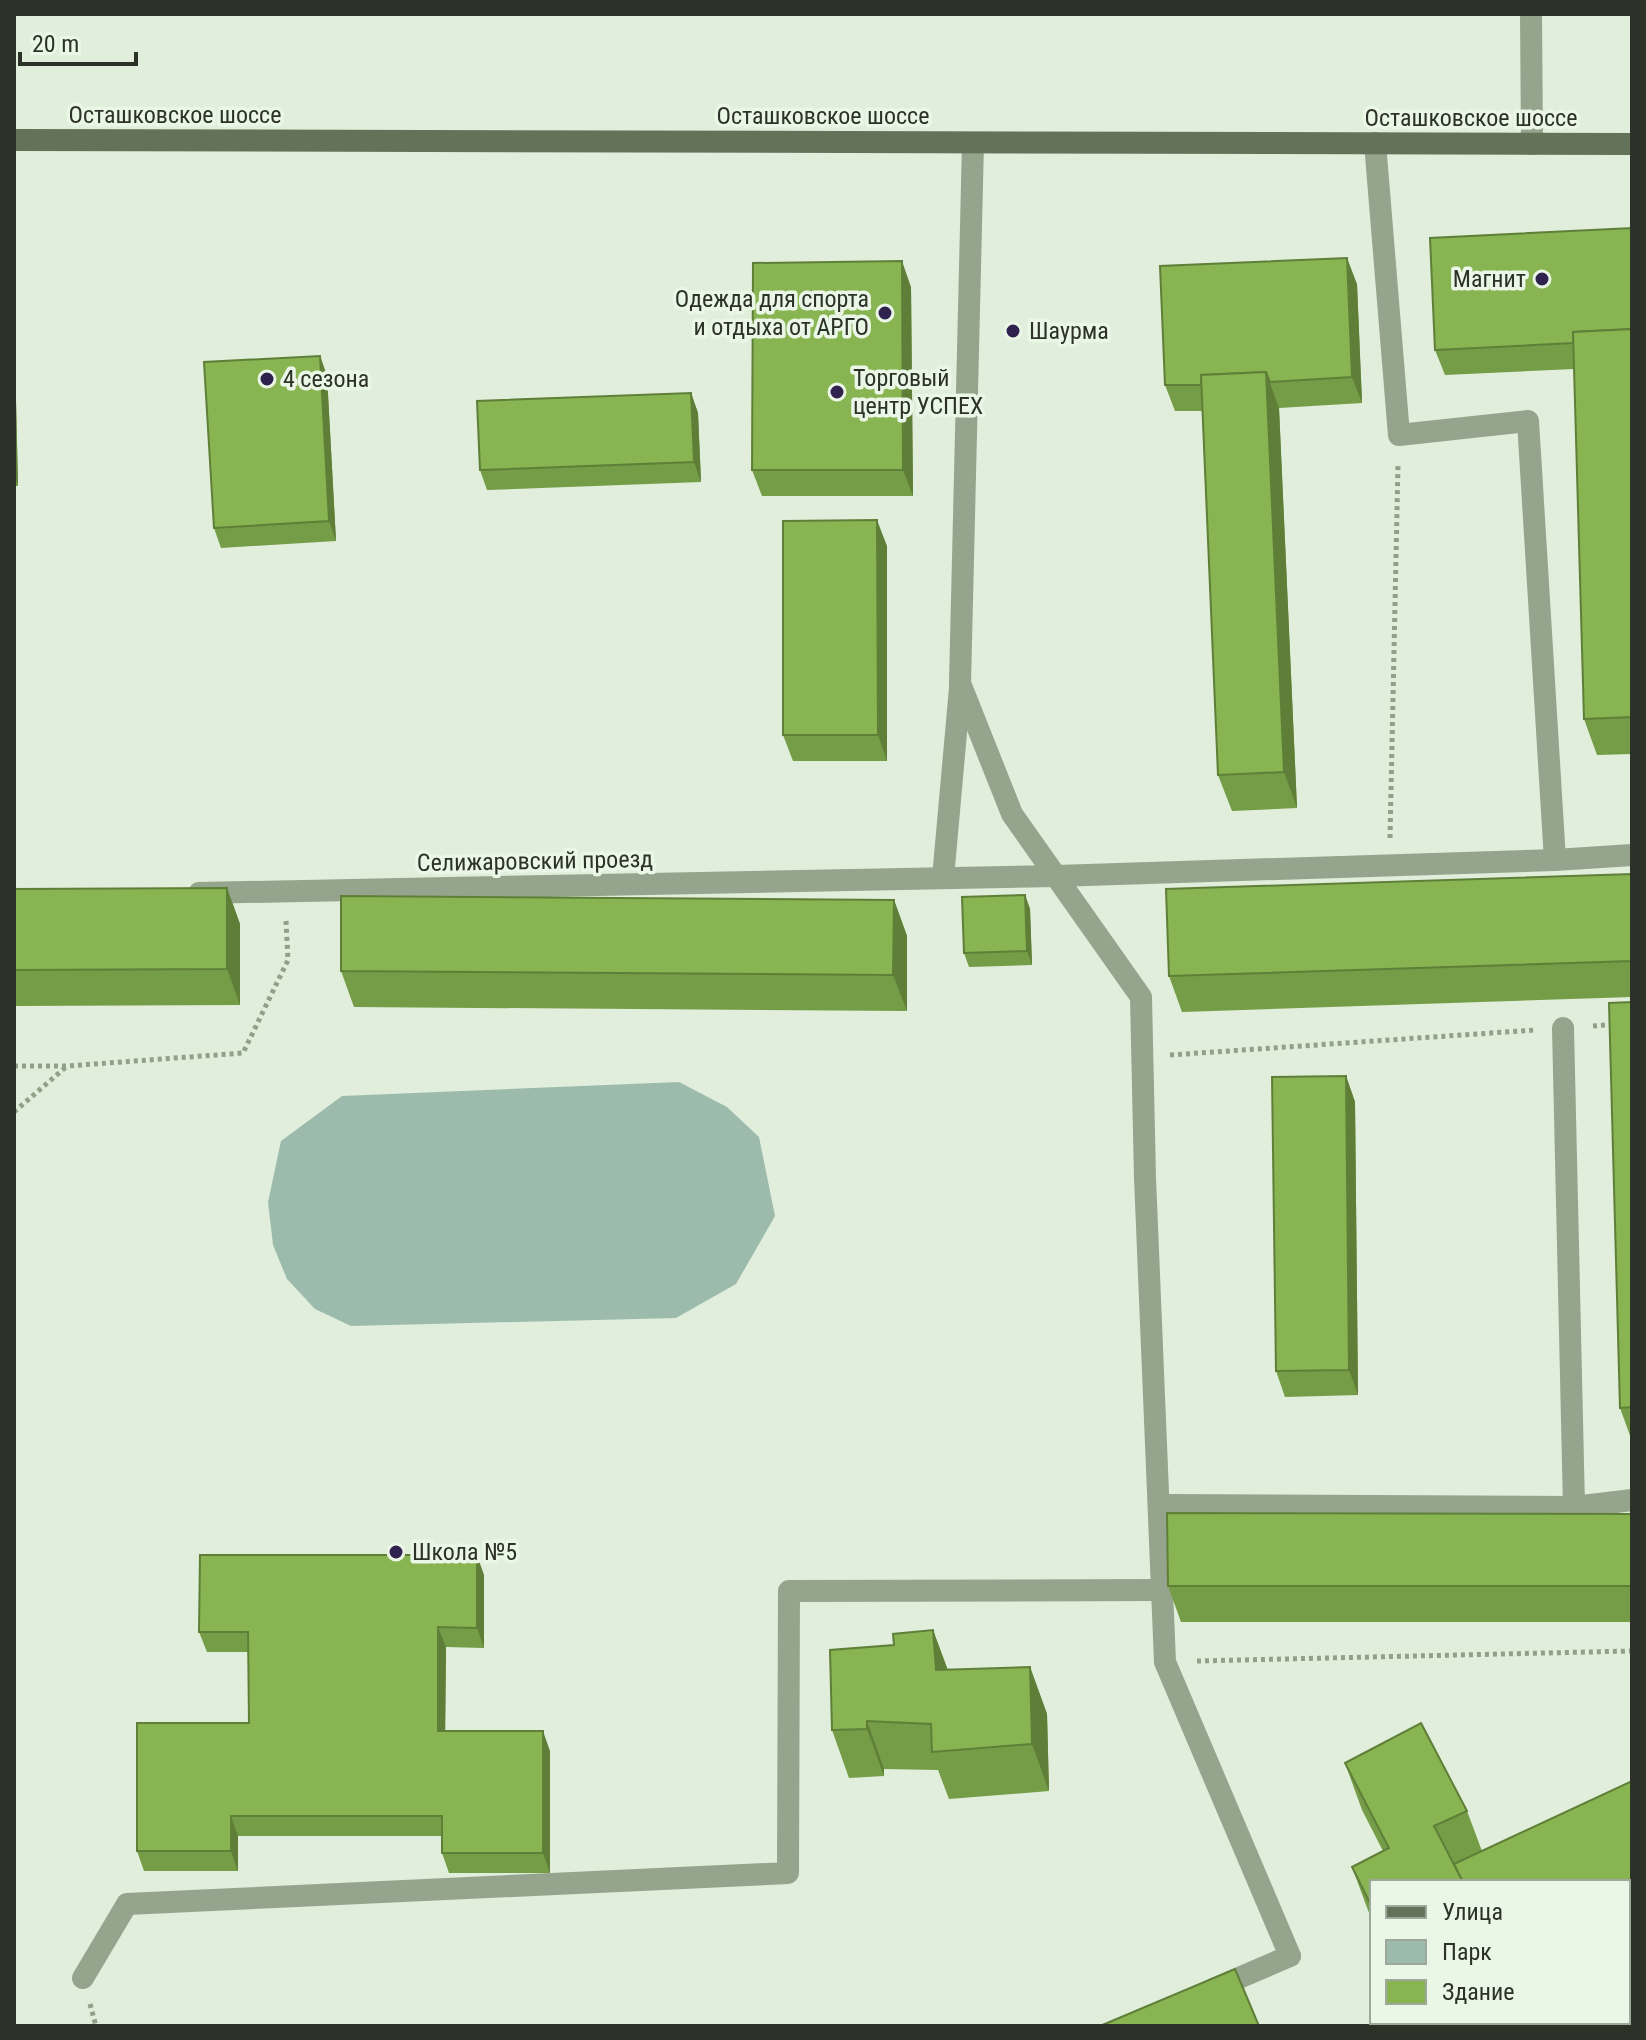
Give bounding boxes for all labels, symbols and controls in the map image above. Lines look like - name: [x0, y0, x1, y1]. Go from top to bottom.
- scale bar: [20, 16, 136, 66]
- text: 20 m: [32, 30, 79, 58]
- street label: Осташковское шоссе: [69, 101, 281, 129]
- street label: Осташковское шоссе: [717, 102, 929, 130]
- street label: Осташковское шоссе: [1365, 104, 1577, 132]
- place label: Магнит: [1453, 265, 1526, 293]
- marker: Магнит: [1533, 270, 1551, 288]
- place label: Одежда для спорта и отдыха от АРГО: [675, 285, 869, 341]
- marker: Одежда для спорта и отдыха от АРГО: [876, 304, 894, 322]
- place label: Шаурма: [1029, 317, 1109, 345]
- marker: Шаурма: [1004, 322, 1022, 340]
- place label: Торговый центр УСПЕХ: [853, 364, 983, 420]
- place label: 4 сезона: [283, 365, 369, 393]
- marker: 4 сезона: [258, 370, 276, 388]
- marker: Торговый центр УСПЕХ: [828, 383, 846, 401]
- street label: Селижаровский проезд: [417, 845, 653, 877]
- place label: Школа №5: [412, 1538, 517, 1566]
- marker: Школа №5: [387, 1543, 405, 1561]
- legend: [1370, 1880, 1630, 2024]
- text: Улица: [1442, 1898, 1503, 1926]
- text: Парк: [1442, 1938, 1492, 1966]
- text: Здание: [1442, 1978, 1514, 2006]

